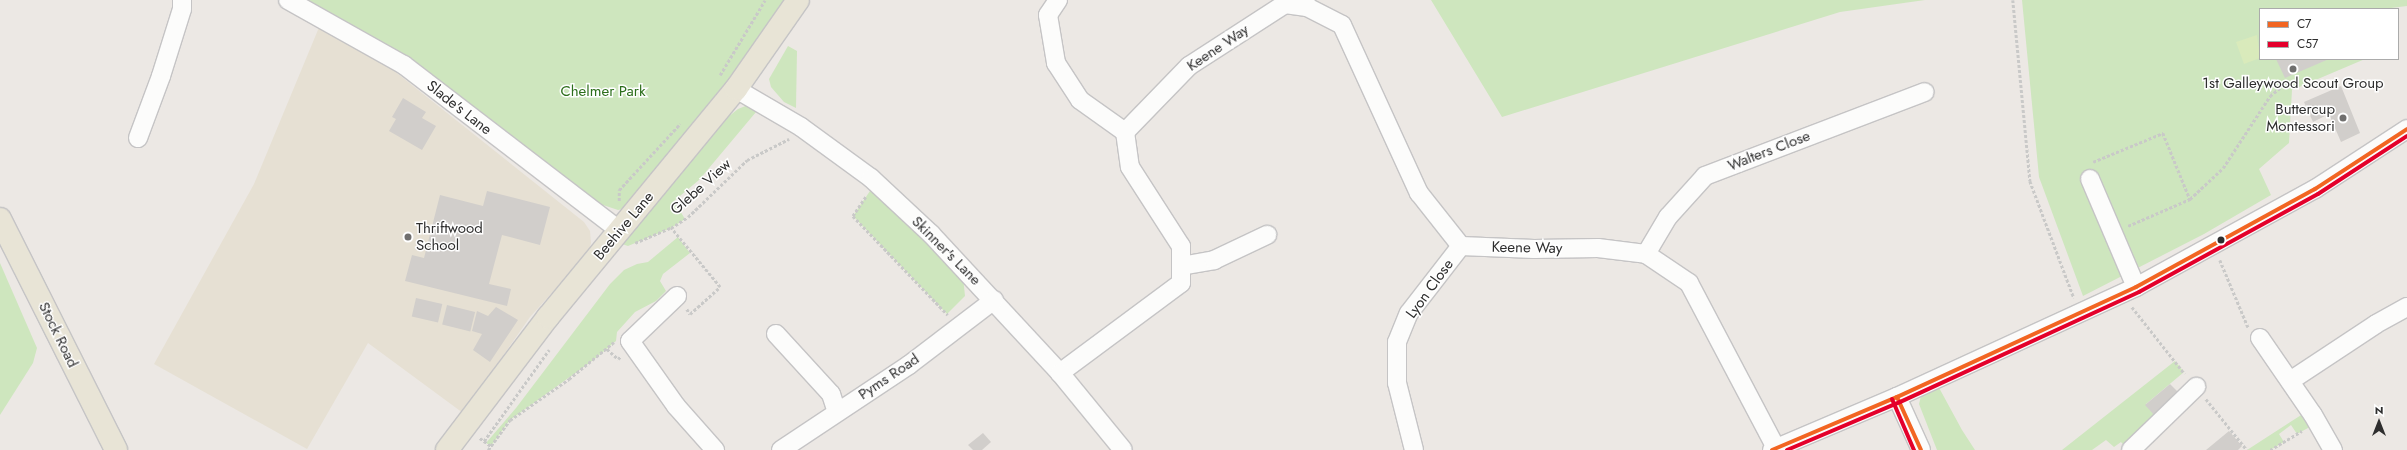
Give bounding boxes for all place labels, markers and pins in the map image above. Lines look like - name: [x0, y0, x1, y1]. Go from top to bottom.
- marker: 1st Galleywood Scout Group: [2288, 64, 2298, 74]
- place label: 1st Galleywood Scout Group: [2202, 75, 2384, 93]
- place label: Buttercup Montessori: [2266, 100, 2335, 135]
- marker: Buttercup Montessori: [2338, 113, 2348, 123]
- place label: Thriftwood School: [416, 219, 483, 254]
- marker: Thriftwood School: [403, 232, 413, 242]
- unlabelled marker: [2216, 235, 2226, 245]

